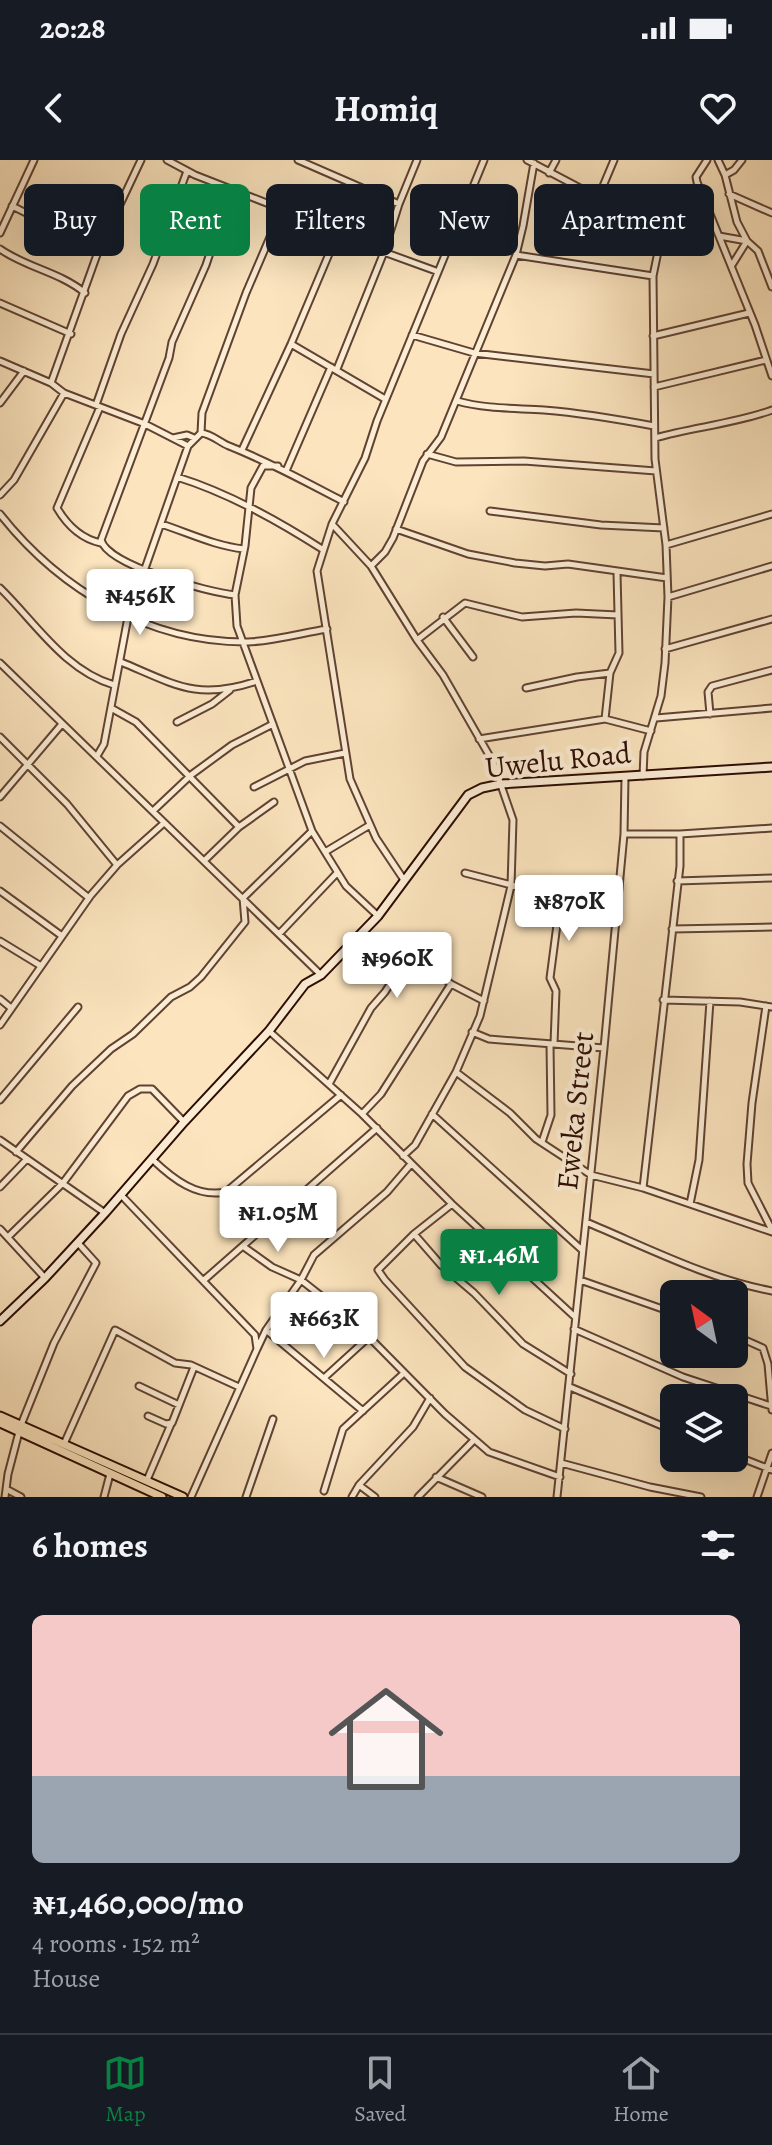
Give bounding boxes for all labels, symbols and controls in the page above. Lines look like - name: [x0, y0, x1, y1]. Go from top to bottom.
- text: 20:28: [40, 8, 106, 48]
- text: Homiq: [334, 84, 438, 133]
- icon: back: [32, 86, 76, 130]
- icon: heart: [696, 86, 740, 130]
- chip: Buy: [24, 184, 124, 256]
- chip: Rent: [140, 184, 250, 256]
- chip: Filters: [266, 184, 394, 256]
- chip: New: [410, 184, 518, 256]
- chip: Apartment: [534, 184, 714, 256]
- pin: ₦456K: [84, 569, 196, 637]
- text: ₦456K: [105, 577, 175, 612]
- street label: Uwelu Road: [483, 732, 634, 788]
- pin: ₦870K: [513, 875, 625, 943]
- text: ₦870K: [533, 883, 605, 918]
- pin: ₦960K: [341, 932, 453, 1000]
- text: ₦960K: [361, 940, 433, 975]
- street label: Eweka Street: [547, 1030, 603, 1192]
- pin: ₦1.05M: [213, 1186, 343, 1254]
- text: ₦1.05M: [238, 1194, 318, 1229]
- pin: ₦1.46M: [434, 1229, 564, 1297]
- text: ₦1.46M: [458, 1237, 540, 1272]
- north arrow: [660, 1280, 748, 1368]
- map controls: [660, 1280, 748, 1472]
- pin: ₦663K: [268, 1292, 380, 1360]
- text: ₦663K: [289, 1300, 359, 1335]
- button: layers: [660, 1384, 748, 1472]
- text: 6 homes: [32, 1522, 148, 1569]
- icon: filters: [696, 1523, 740, 1567]
- icon: home: [314, 1667, 458, 1811]
- text: ₦1,460,000/mo: [32, 1879, 244, 1926]
- text: 4 rooms · 152 m²: [32, 1926, 200, 1961]
- text: House: [32, 1961, 100, 1996]
- tab: Map: [103, 2051, 147, 2129]
- tab: Saved: [354, 2051, 406, 2129]
- tab: Home: [613, 2051, 669, 2129]

